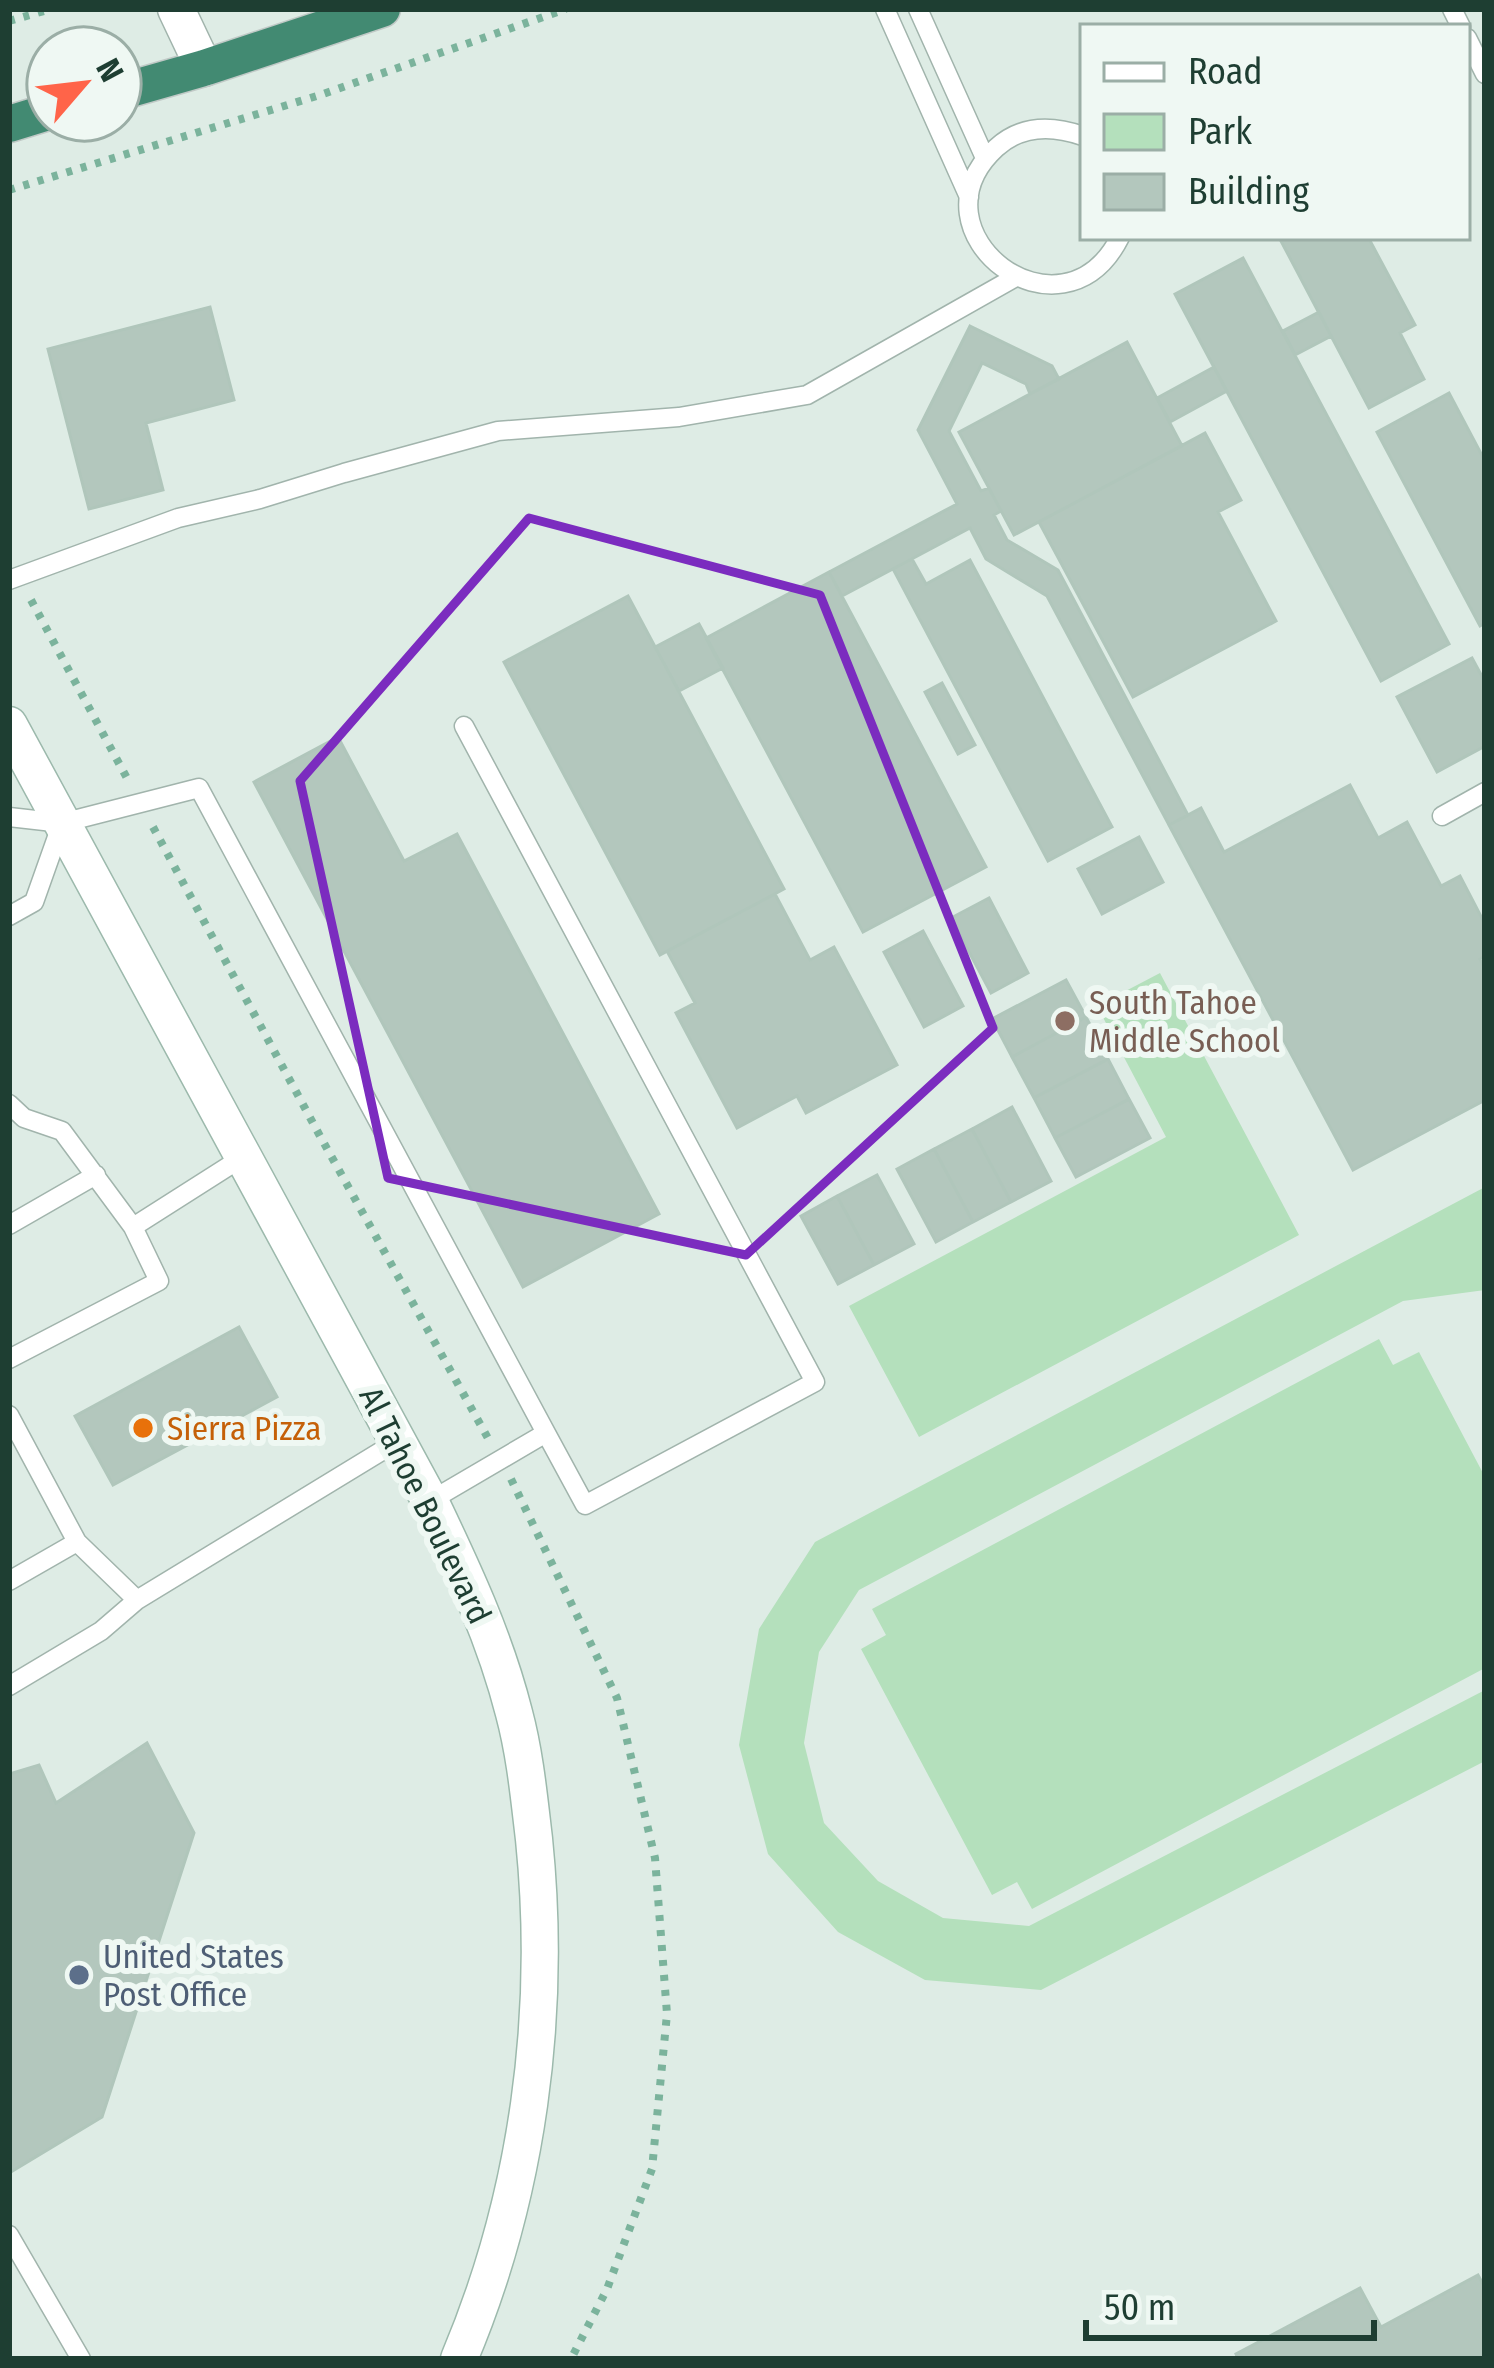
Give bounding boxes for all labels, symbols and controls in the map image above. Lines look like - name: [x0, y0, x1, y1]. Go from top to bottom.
- north arrow: [24, 24, 144, 144]
- legend: [1080, 24, 1470, 240]
- text: Road: [1188, 50, 1263, 94]
- text: N: [87, 52, 132, 89]
- text: Park: [1188, 110, 1252, 154]
- text: Building: [1188, 170, 1309, 214]
- place label: South Tahoe Middle School: [1089, 983, 1280, 1061]
- marker: South Tahoe Middle School: [1052, 1008, 1078, 1034]
- street label: Al Tahoe Boulevard: [350, 1381, 500, 1630]
- place label: Sierra Pizza: [167, 1409, 321, 1449]
- marker: Sierra Pizza: [130, 1415, 156, 1441]
- place label: United States Post Office: [103, 1937, 284, 2015]
- marker: United States Post Office: [66, 1962, 92, 1988]
- scale bar: [1086, 2266, 1374, 2340]
- text: 50 m: [1104, 2286, 1175, 2330]

